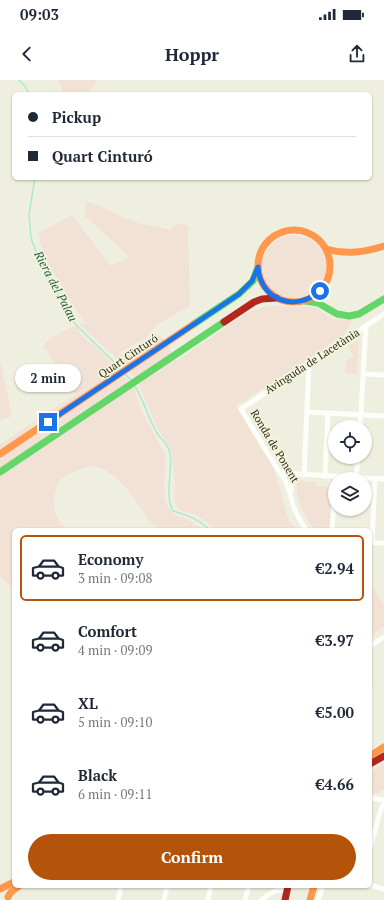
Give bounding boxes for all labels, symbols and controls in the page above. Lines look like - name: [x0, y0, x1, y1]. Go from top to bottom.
- text: 09:03: [20, 4, 59, 24]
- text: Hoppr: [165, 42, 219, 66]
- icon: back: [16, 43, 38, 65]
- icon: share: [346, 43, 368, 65]
- text: Pickup: [52, 107, 101, 127]
- text: Quart Cinturó: [52, 146, 153, 166]
- water label: Riera del Palau: [31, 247, 81, 324]
- route start: [311, 282, 329, 300]
- street label: Avinguda de Lacetània: [262, 325, 362, 397]
- street label: Quart Cinturó: [96, 331, 160, 381]
- callout: 2 min: [15, 364, 81, 392]
- text: 2 min: [30, 369, 66, 387]
- street label: Ronda de Ponent: [248, 407, 302, 485]
- route end: [39, 413, 57, 431]
- map controls: [328, 420, 372, 516]
- button: locate: [328, 420, 372, 464]
- button: layers: [328, 472, 372, 516]
- text: Economy: [78, 549, 143, 569]
- icon: car: [30, 550, 66, 586]
- text: €2.94: [316, 558, 354, 578]
- text: 3 min · 09:08: [78, 569, 152, 587]
- text: Comfort: [78, 621, 137, 641]
- icon: car: [30, 622, 66, 658]
- text: €3.97: [316, 630, 354, 650]
- text: 4 min · 09:09: [78, 641, 152, 659]
- text: XL: [78, 693, 98, 713]
- icon: car: [30, 694, 66, 730]
- text: €5.00: [316, 702, 354, 722]
- text: 5 min · 09:10: [78, 713, 152, 731]
- text: Black: [78, 765, 117, 785]
- icon: car: [30, 766, 66, 802]
- text: €4.66: [316, 774, 354, 794]
- text: 6 min · 09:11: [78, 785, 152, 803]
- button: Confirm: [28, 834, 356, 880]

